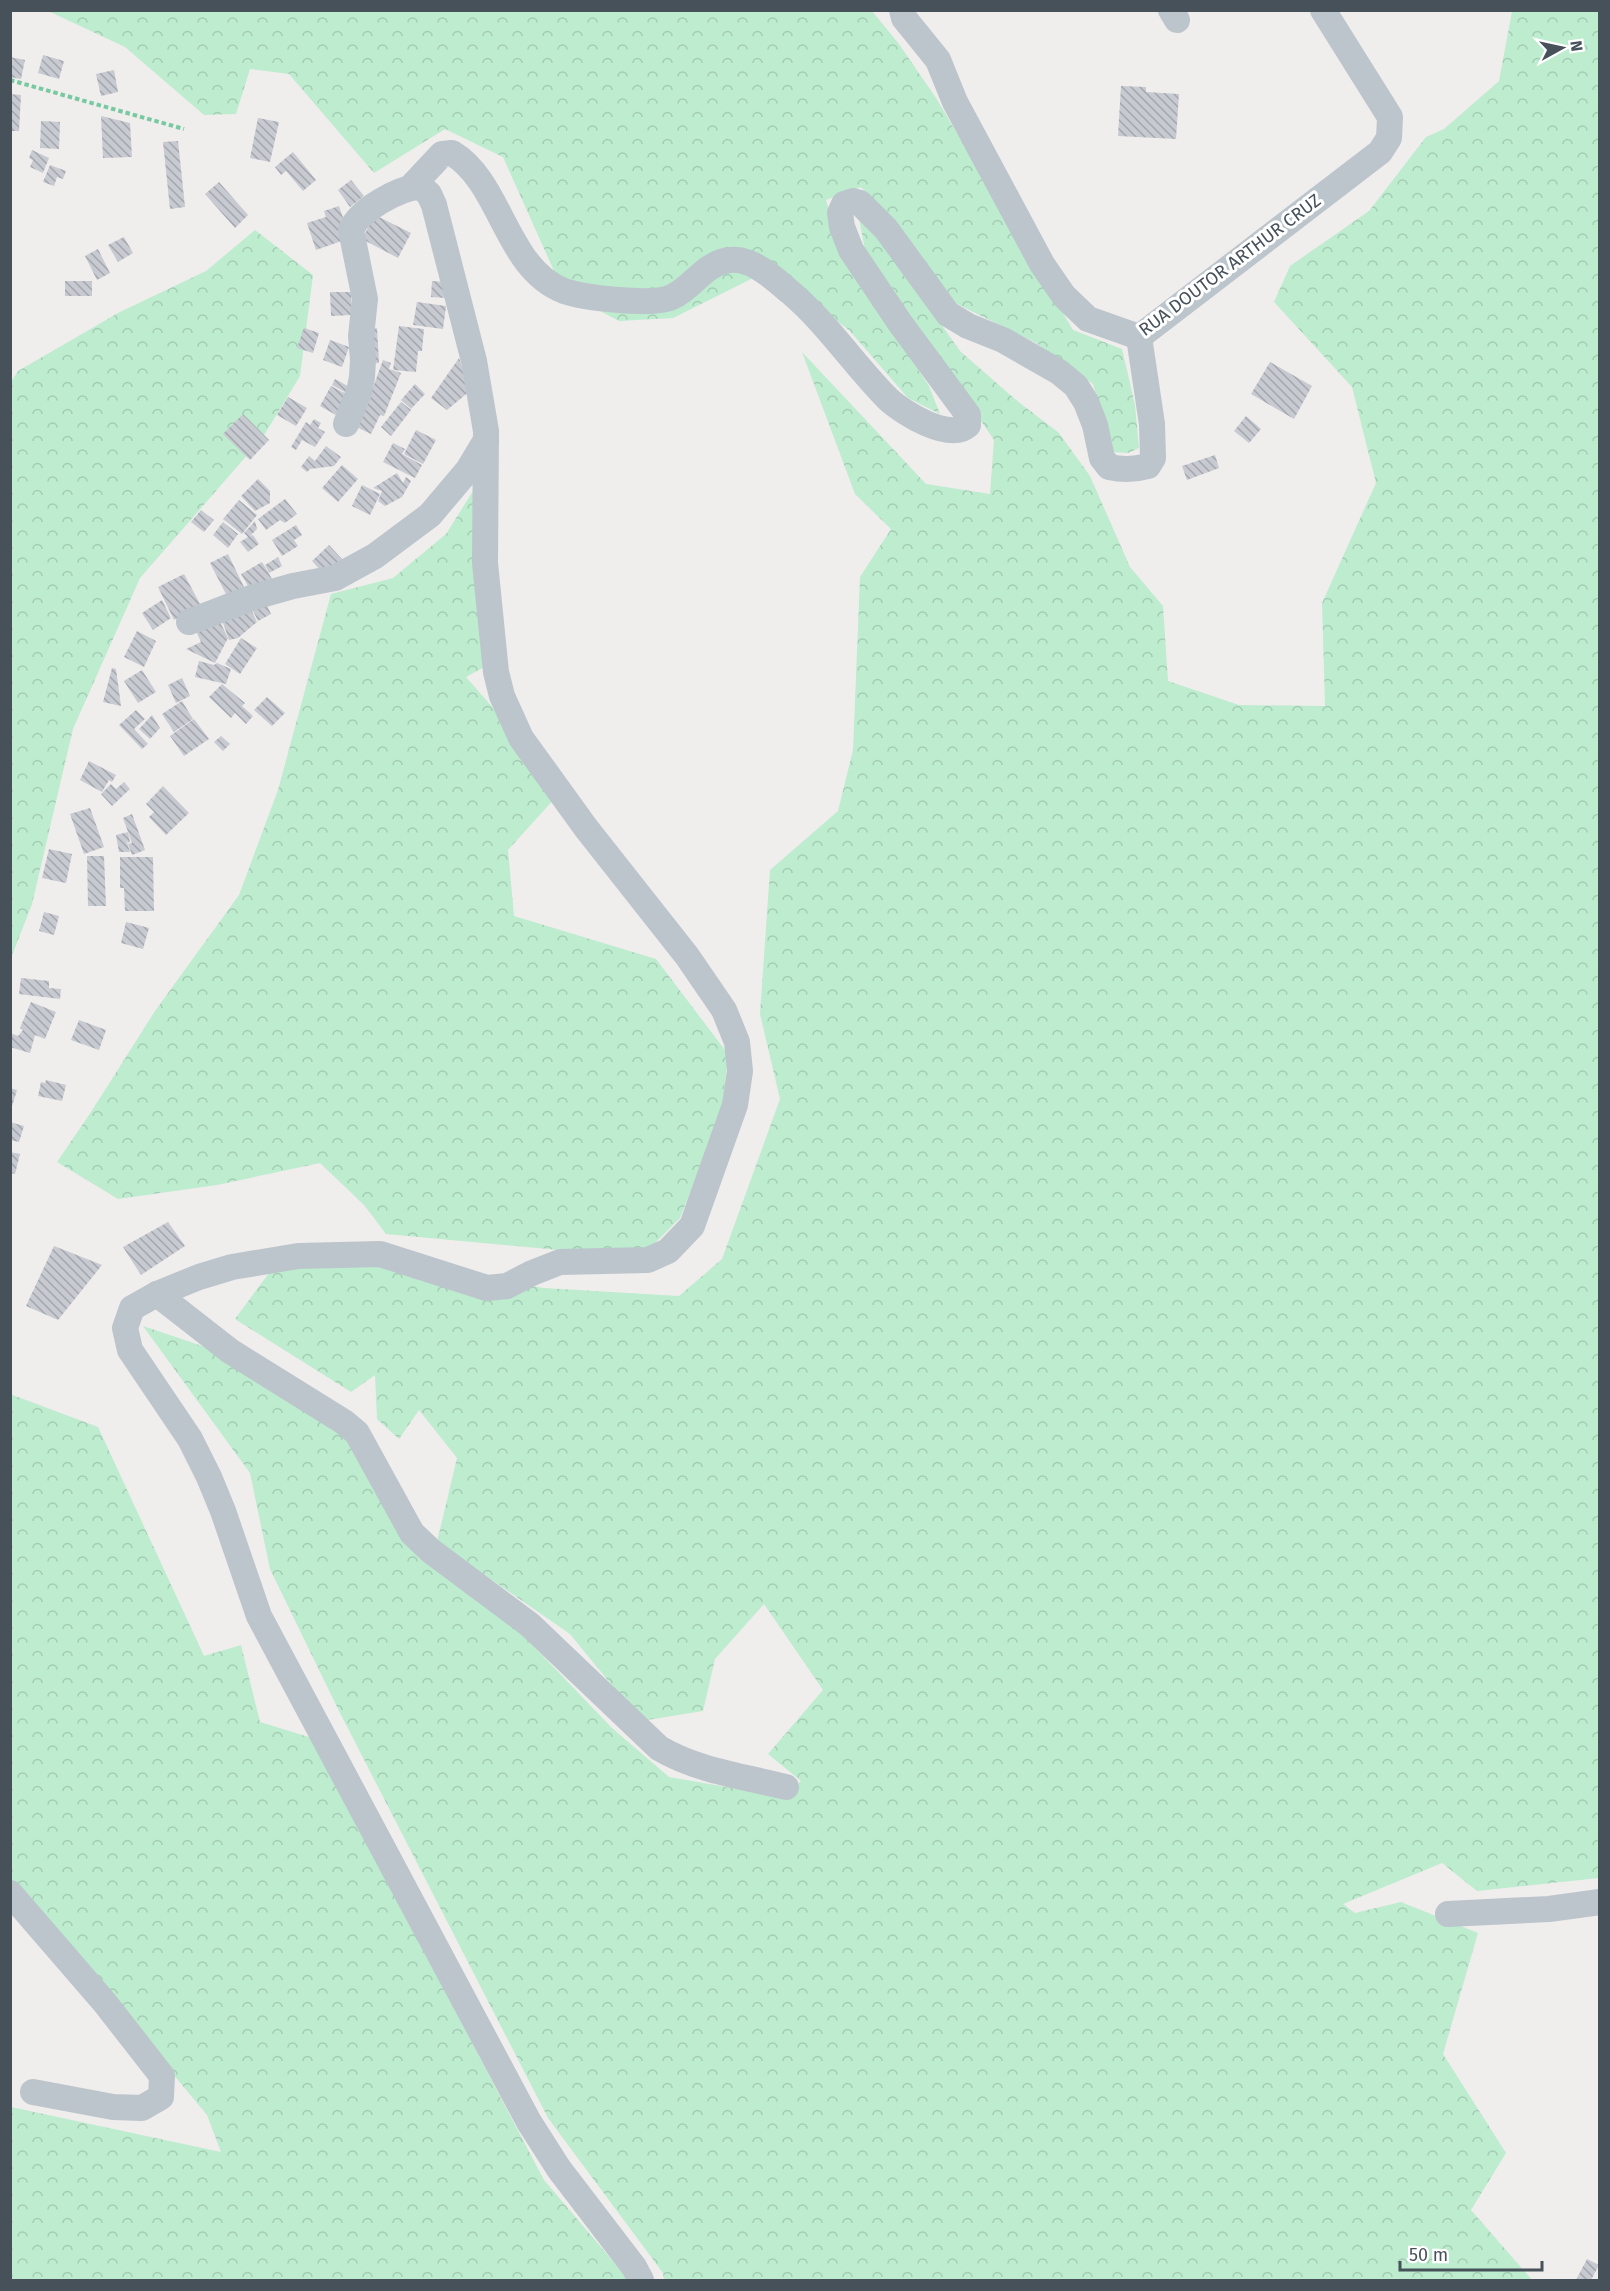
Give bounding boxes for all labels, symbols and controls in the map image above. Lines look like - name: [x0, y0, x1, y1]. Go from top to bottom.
- north arrow: [1532, 18, 1592, 78]
- text: N: [1566, 39, 1587, 53]
- street label: RUA DOUTOR ARTHUR CRUZ: [1135, 189, 1325, 341]
- scale bar: [1400, 2234, 1542, 2272]
- text: 50 m: [1409, 2244, 1448, 2266]

